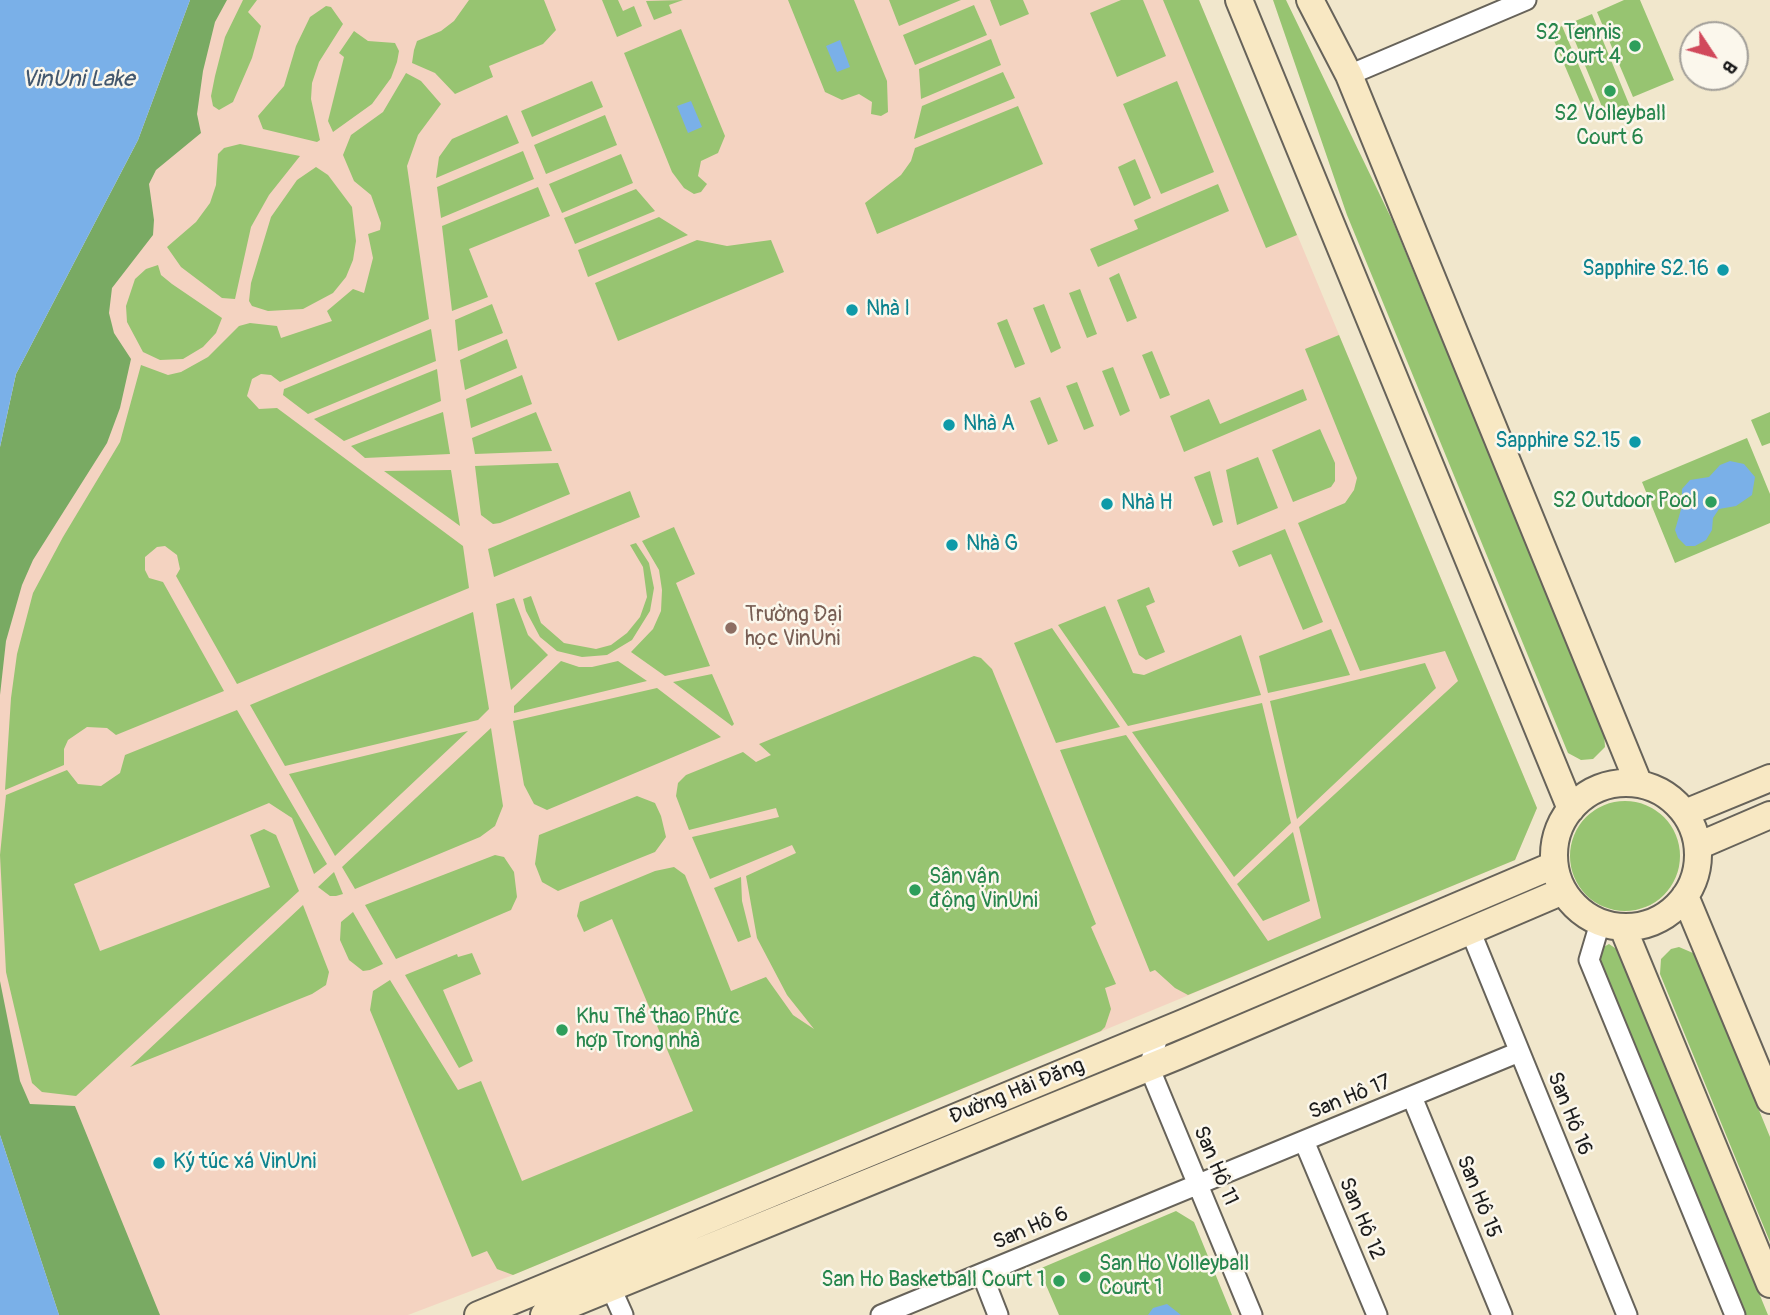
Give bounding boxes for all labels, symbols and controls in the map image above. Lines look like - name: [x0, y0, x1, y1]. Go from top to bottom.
- place label: S2 Tennis Court 4: [1535, 21, 1621, 71]
- north arrow: [1679, 21, 1749, 91]
- marker: S2 Tennis Court 4: [1627, 38, 1643, 54]
- text: B: [1717, 56, 1742, 79]
- water label: VinUni Lake: [22, 66, 134, 94]
- marker: S2 Volleyball Court 6: [1602, 83, 1618, 99]
- place label: S2 Volleyball Court 6: [1554, 102, 1666, 152]
- place label: Sapphire S2.16: [1582, 257, 1709, 283]
- marker: Sapphire S2.16: [1715, 262, 1731, 278]
- place label: Nhà I: [866, 297, 910, 323]
- marker: Nhà I: [844, 302, 860, 318]
- place label: Nhà A: [963, 412, 1015, 438]
- marker: Nhà A: [941, 417, 957, 433]
- place label: Sapphire S2.15: [1495, 429, 1621, 455]
- marker: Sapphire S2.15: [1627, 434, 1643, 450]
- place label: S2 Outdoor Pool: [1552, 489, 1697, 515]
- place label: Nhà H: [1121, 491, 1172, 517]
- marker: S2 Outdoor Pool: [1703, 494, 1719, 510]
- marker: Nhà H: [1099, 496, 1115, 512]
- place label: Nhà G: [966, 532, 1018, 558]
- marker: Nhà G: [944, 537, 960, 553]
- place label: Trường Đại học VinUni: [745, 603, 842, 653]
- marker: Trường Đại học VinUni: [723, 620, 739, 636]
- place label: Sân vận động VinUni: [929, 865, 1038, 915]
- marker: Sân vận động VinUni: [907, 882, 923, 898]
- place label: Khu Thể thao Phức hợp Trong nhà: [576, 1005, 740, 1055]
- marker: Khu Thể thao Phức hợp Trong nhà: [554, 1022, 570, 1038]
- street label: Đường Hải Đăng: [946, 1053, 1088, 1131]
- street label: San Hô 16: [1541, 1069, 1597, 1159]
- street label: San Hô 17: [1305, 1070, 1395, 1126]
- street label: San Hô 11: [1187, 1123, 1243, 1209]
- place label: Ký túc xá VinUni: [173, 1150, 316, 1176]
- street label: San Hô 15: [1450, 1152, 1506, 1242]
- marker: Ký túc xá VinUni: [151, 1155, 167, 1171]
- street label: San Hô 12: [1332, 1174, 1390, 1264]
- street label: San Hô 6: [990, 1202, 1072, 1256]
- place label: San Ho Volleyball Court 1: [1099, 1252, 1249, 1302]
- place label: San Ho Basketball Court 1: [821, 1268, 1045, 1294]
- marker: San Ho Volleyball Court 1: [1077, 1269, 1093, 1285]
- marker: San Ho Basketball Court 1: [1051, 1273, 1067, 1289]

